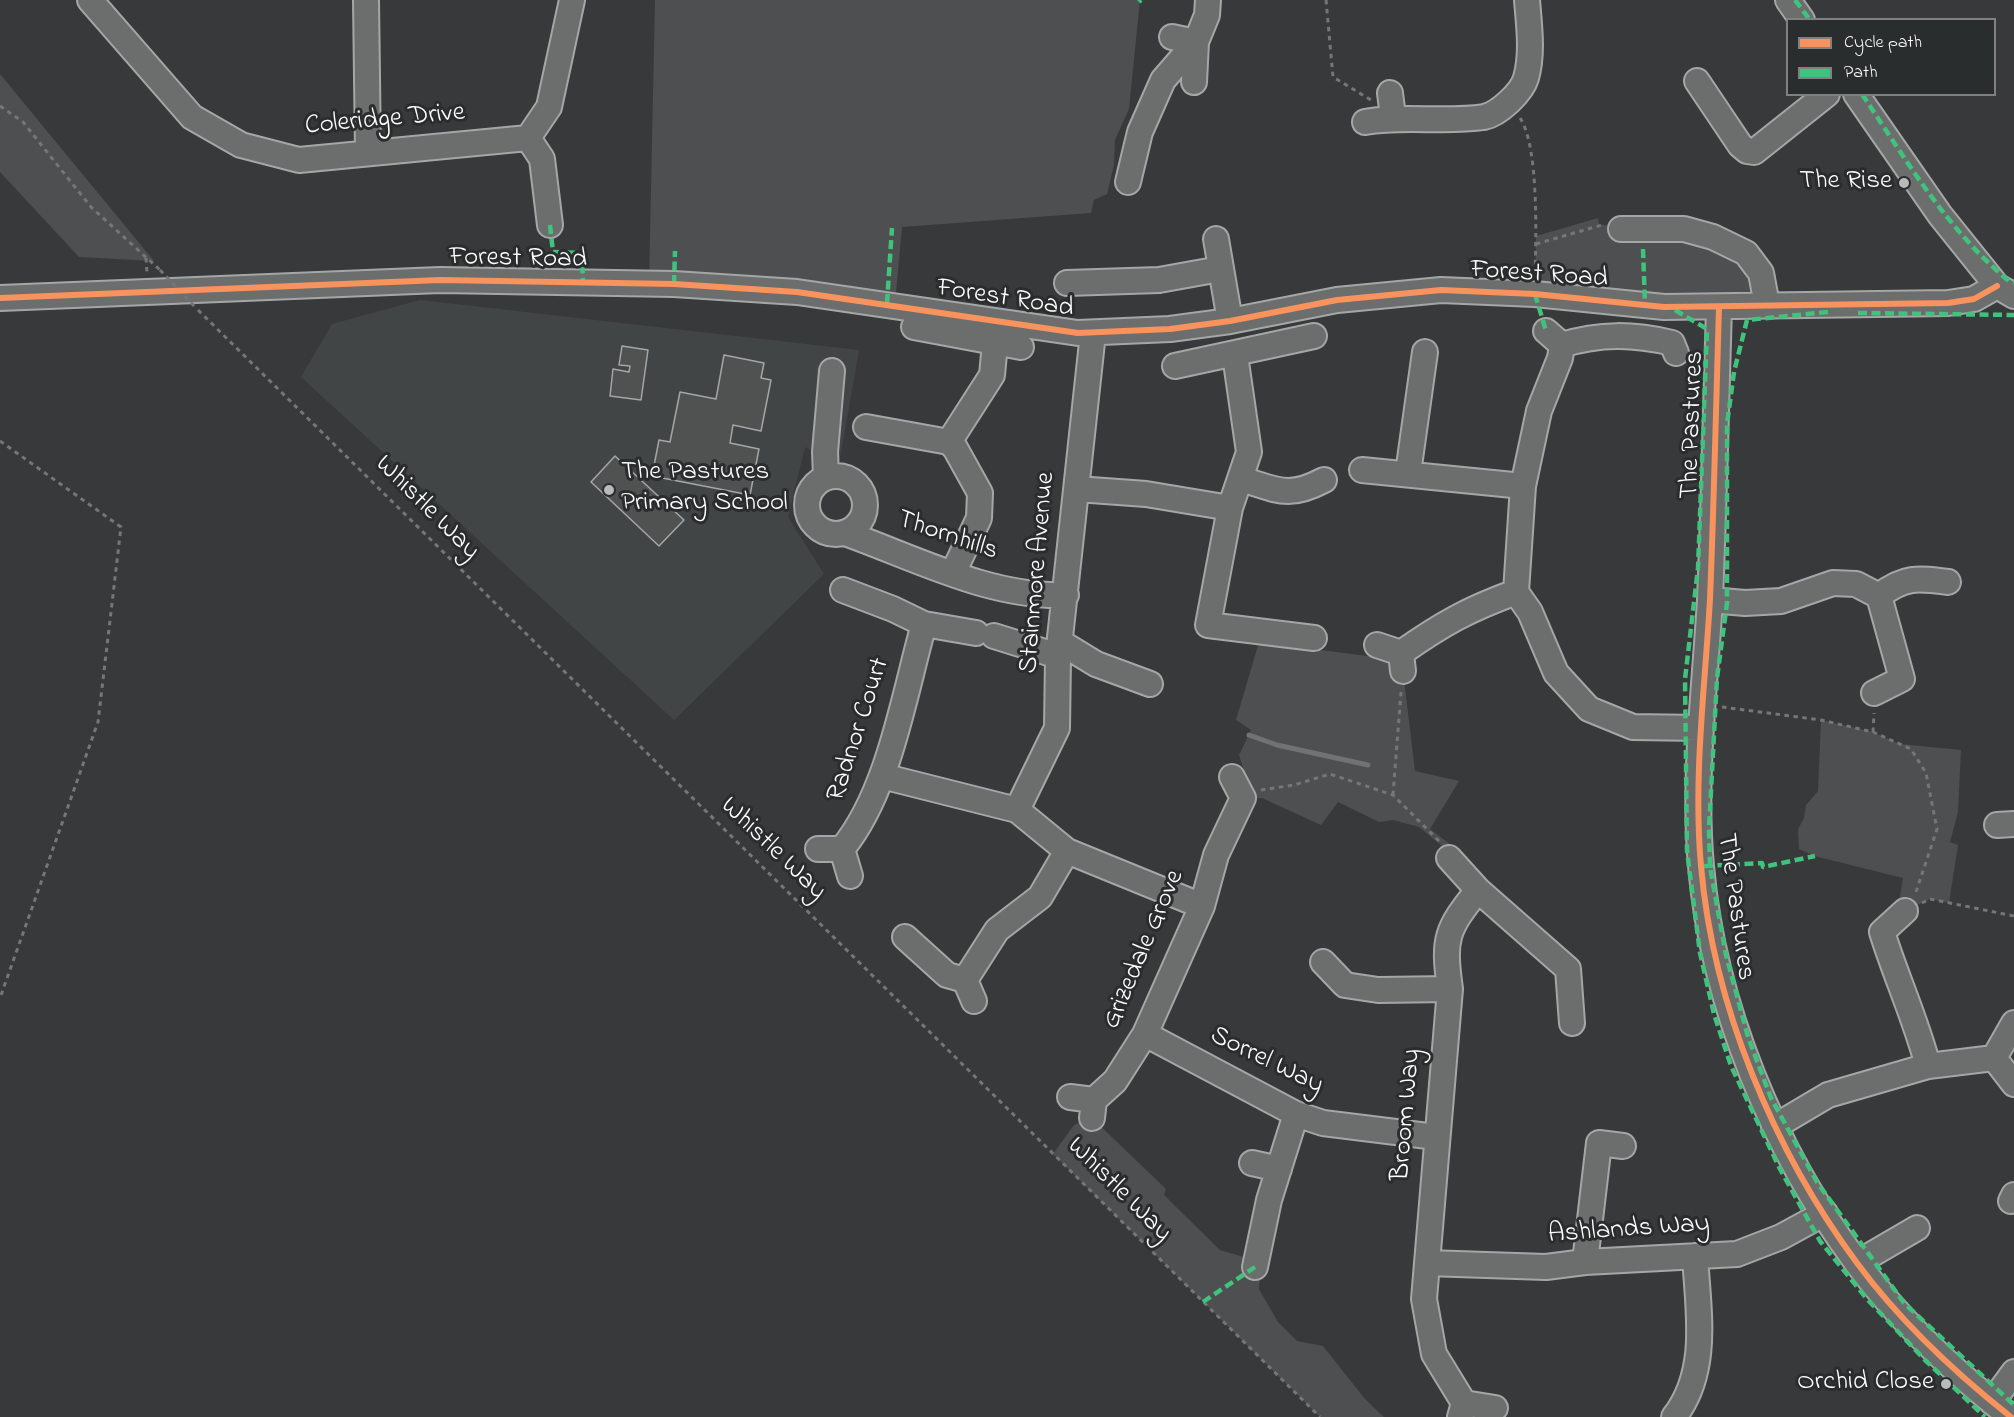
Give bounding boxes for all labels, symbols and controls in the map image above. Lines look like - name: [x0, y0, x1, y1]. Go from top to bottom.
- legend: [1786, 18, 1996, 96]
- text: Cycle path: [1844, 30, 1922, 56]
- text: Path: [1844, 60, 1878, 86]
- street label: Coleridge Drive: [304, 98, 466, 144]
- place label: The Rise: [1799, 167, 1892, 199]
- marker: The Rise: [1897, 176, 1911, 190]
- street label: Forest Road: [449, 243, 587, 277]
- street label: Forest Road: [1469, 255, 1609, 297]
- street label: Forest Road: [934, 273, 1076, 327]
- street label: The Pastures: [1675, 350, 1713, 500]
- street label: Whistle Way: [367, 450, 485, 568]
- place label: The Pastures Primary School: [621, 458, 788, 521]
- street label: Stainmore Avenue: [1014, 471, 1064, 675]
- marker: The Pastures Primary School: [602, 483, 616, 497]
- street label: Thornhills: [892, 505, 1002, 569]
- street label: Radnor Court: [822, 654, 898, 806]
- street label: Whistle Way: [712, 791, 832, 909]
- street label: The Pastures: [1708, 831, 1760, 983]
- street label: Grizedale Grove: [1097, 866, 1193, 1034]
- street label: Sorrel Way: [1204, 1021, 1328, 1103]
- street label: Broom Way: [1386, 1047, 1430, 1183]
- street label: Whistle Way: [1059, 1132, 1177, 1250]
- street label: Ashlands Way: [1547, 1209, 1711, 1253]
- place label: Orchid Close: [1797, 1368, 1934, 1400]
- marker: Orchid Close: [1939, 1377, 1953, 1391]

